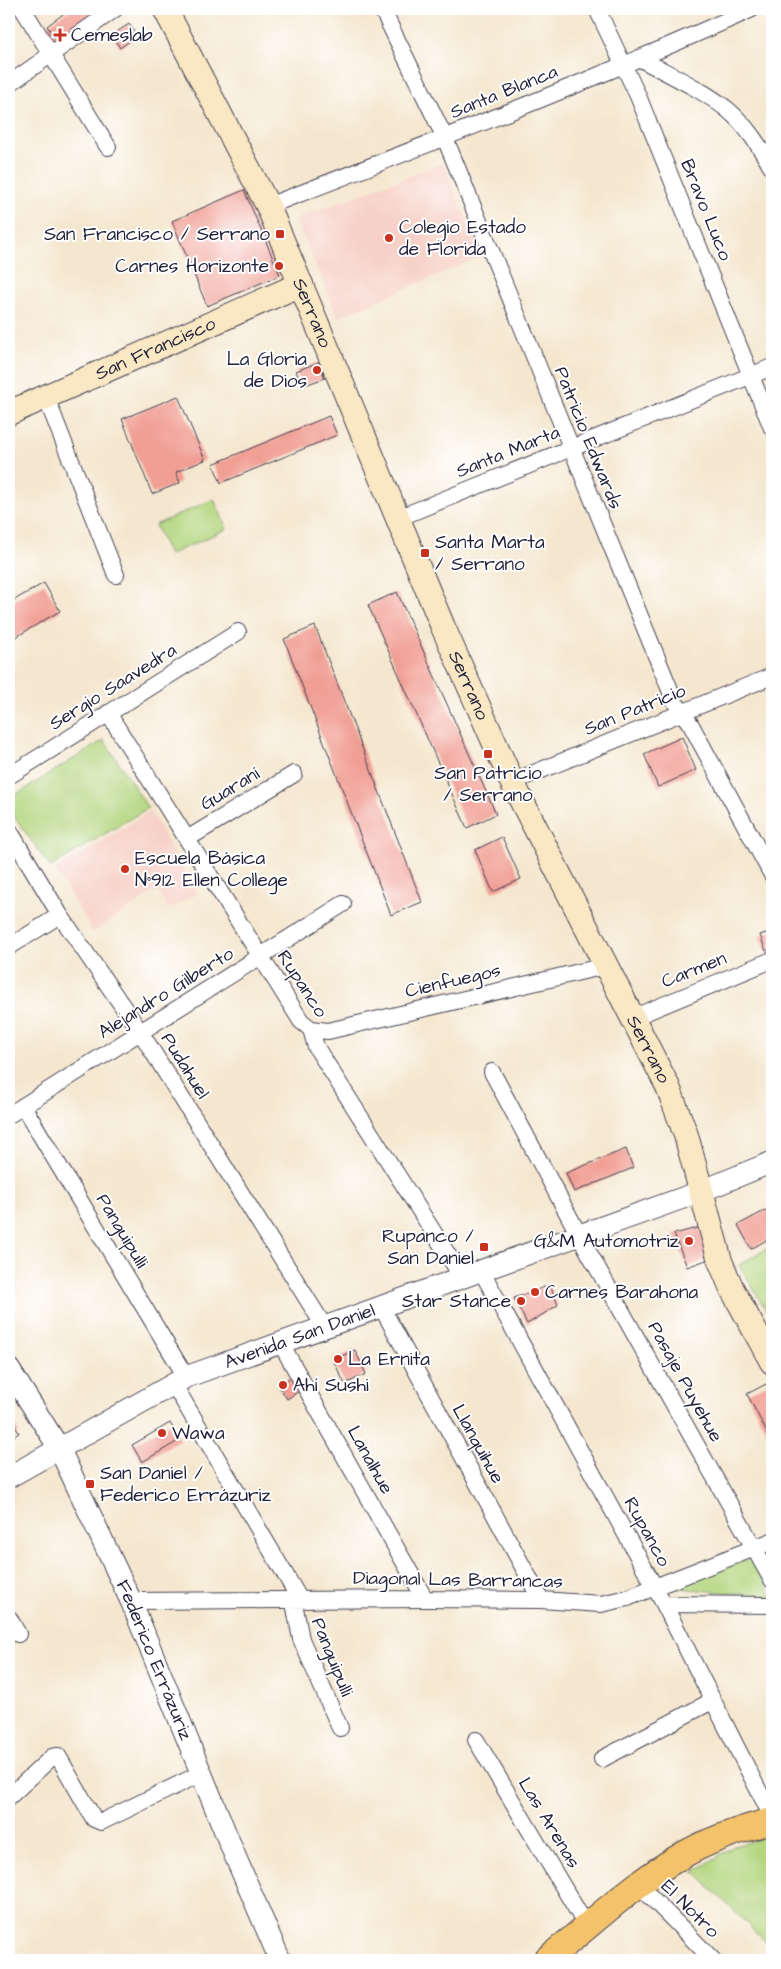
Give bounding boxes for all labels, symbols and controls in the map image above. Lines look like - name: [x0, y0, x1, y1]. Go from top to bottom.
- place label: Cemeslab: [71, 22, 153, 49]
- marker: Cemeslab: [53, 28, 67, 42]
- street label: Santa Blanca: [446, 58, 562, 126]
- street label: Bravo Luco: [673, 155, 739, 265]
- place label: Colegio Estado de Florida: [399, 214, 526, 263]
- place label: San Francisco / Serrano: [44, 221, 270, 248]
- marker: San Francisco / Serrano: [274, 228, 286, 240]
- marker: Colegio Estado de Florida: [383, 232, 395, 244]
- place label: Carnes Horizonte: [115, 253, 269, 280]
- marker: Carnes Horizonte: [273, 260, 285, 272]
- street label: Serrano: [286, 274, 339, 352]
- street label: San Francisco: [91, 310, 220, 387]
- place label: La Gloria de Dios: [227, 346, 307, 395]
- street label: Patricio Edwards: [547, 363, 629, 513]
- marker: La Gloria de Dios: [311, 364, 323, 376]
- street label: Santa Marta: [452, 419, 564, 485]
- place label: Santa Marta / Serrano: [435, 529, 545, 578]
- marker: Santa Marta / Serrano: [419, 547, 431, 559]
- street label: Sergio Saavedra: [44, 637, 183, 738]
- street label: Serrano: [442, 646, 496, 725]
- street label: San Patricio: [580, 677, 690, 743]
- marker: San Patricio / Serrano: [482, 748, 494, 760]
- place label: San Patricio / Serrano: [434, 760, 542, 809]
- street label: Guaraní: [195, 761, 265, 817]
- place label: Escuela Básica N°912 Ellen College: [135, 845, 288, 895]
- marker: Escuela Básica N°912 Ellen College: [119, 863, 131, 875]
- street label: Alejandro Gilberto: [93, 940, 239, 1046]
- street label: Rupanco: [270, 945, 334, 1023]
- street label: Carmen: [657, 945, 731, 995]
- street label: Cienfuegos: [403, 957, 504, 1006]
- street label: Serrano: [620, 1010, 678, 1088]
- street label: Pudahuel: [154, 1028, 216, 1104]
- street label: Panguipulli: [88, 1189, 155, 1274]
- place label: Rupanco / San Daniel: [382, 1223, 474, 1272]
- place label: G&M Automotriz: [534, 1228, 680, 1255]
- marker: G&M Automotriz: [683, 1235, 695, 1247]
- marker: Rupanco / San Daniel: [478, 1241, 490, 1253]
- place label: Carnes Barahona: [545, 1279, 698, 1306]
- marker: Carnes Barahona: [529, 1286, 541, 1298]
- place label: Star Stance: [402, 1288, 511, 1315]
- marker: Star Stance: [515, 1295, 527, 1307]
- street label: Avenida San Daniel: [220, 1297, 379, 1376]
- street label: Pasaje Puyehue: [640, 1317, 729, 1448]
- place label: La Ernita: [348, 1346, 430, 1373]
- marker: La Ernita: [332, 1353, 344, 1365]
- place label: Ahí Sushi: [293, 1372, 369, 1399]
- marker: Ahí Sushi: [277, 1379, 289, 1391]
- street label: Llanquihue: [445, 1399, 511, 1489]
- place label: Wawa: [172, 1420, 225, 1447]
- street label: Lanalhue: [340, 1421, 400, 1499]
- marker: Wawa: [156, 1427, 168, 1439]
- place label: San Daniel / Federico Errázuriz: [100, 1460, 271, 1509]
- marker: San Daniel / Federico Errázuriz: [84, 1478, 96, 1490]
- street label: Rupanco: [617, 1492, 677, 1572]
- street label: Diagonal Las Barrancas: [353, 1565, 563, 1596]
- street label: Federico Errázuriz: [109, 1575, 200, 1744]
- street label: Panguipulli: [303, 1614, 360, 1701]
- street label: Las Arenas: [511, 1772, 587, 1874]
- street label: El Notro: [655, 1874, 726, 1945]

